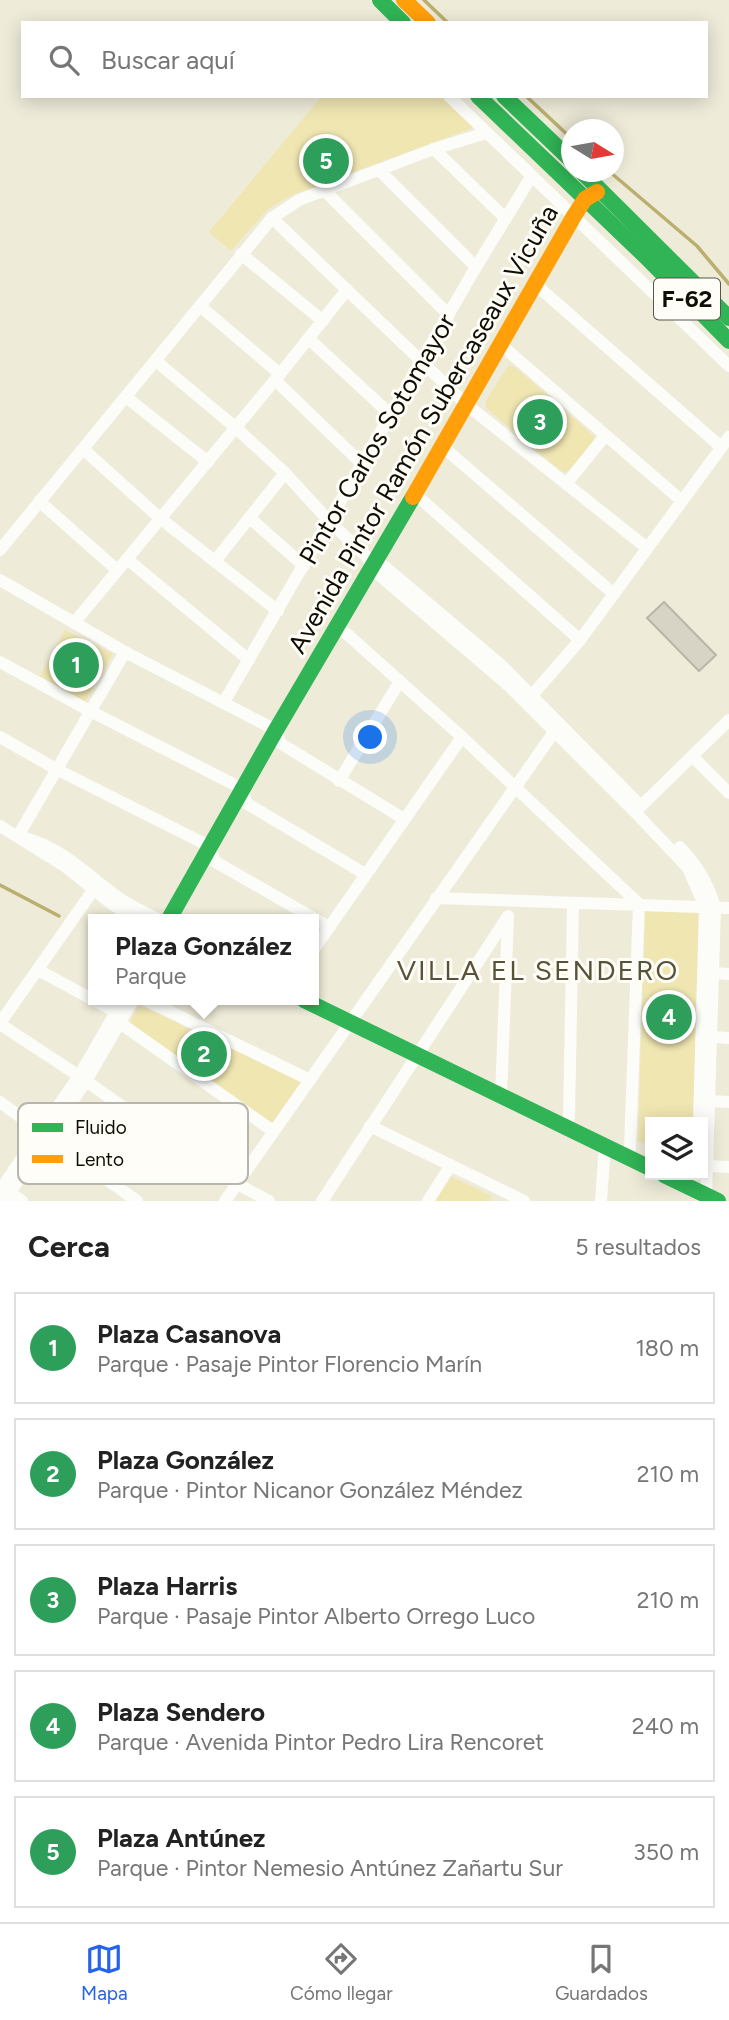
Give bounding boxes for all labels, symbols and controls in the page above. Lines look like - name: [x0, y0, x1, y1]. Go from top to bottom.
- search box: [21, 21, 708, 98]
- icon: search: [45, 41, 83, 79]
- text: Buscar aquí: [101, 44, 235, 76]
- north arrow: [561, 119, 624, 182]
- pin: 5: [303, 135, 349, 187]
- street label: Avenida Pintor Ramón Subercaseaux Vicuña: [281, 199, 565, 659]
- road number: F-62: [654, 278, 720, 320]
- street label: Pintor Carlos Sotomayor: [292, 308, 462, 570]
- pin: 3: [517, 396, 563, 448]
- pin: 1: [53, 639, 99, 691]
- your location: [353, 720, 387, 754]
- popup: [88, 914, 319, 1005]
- text: Plaza González: [115, 930, 292, 962]
- district label: VILLA EL SENDERO: [397, 953, 679, 987]
- text: Parque: [115, 962, 186, 990]
- pin: 4: [646, 991, 692, 1043]
- pin: 2: [181, 1028, 227, 1080]
- legend: [18, 1103, 248, 1184]
- text: Fluido: [75, 1116, 127, 1139]
- map controls: [645, 1117, 708, 1180]
- button: layers: [645, 1117, 708, 1180]
- text: Lento: [75, 1148, 124, 1171]
- text: Cerca: [28, 1228, 110, 1265]
- text: 5 resultados: [575, 1233, 701, 1261]
- text: Plaza Casanova: [97, 1318, 281, 1350]
- text: 1: [48, 1334, 58, 1362]
- text: 180 m: [635, 1334, 699, 1362]
- text: Parque · Pasaje Pintor Florencio Marín: [97, 1350, 482, 1378]
- text: Plaza González: [97, 1444, 274, 1476]
- text: 2: [46, 1460, 60, 1488]
- text: 210 m: [637, 1460, 699, 1488]
- text: Parque · Pintor Nicanor González Méndez: [97, 1476, 523, 1504]
- text: Plaza Harris: [97, 1570, 237, 1602]
- text: 3: [47, 1586, 59, 1614]
- text: 210 m: [637, 1586, 699, 1614]
- text: Parque · Pasaje Pintor Alberto Orrego Luco: [97, 1602, 535, 1630]
- text: Plaza Sendero: [97, 1696, 265, 1728]
- text: 4: [46, 1712, 60, 1740]
- text: 240 m: [632, 1712, 699, 1740]
- text: Parque · Avenida Pintor Pedro Lira Rencoret: [97, 1728, 544, 1756]
- text: Plaza Antúnez: [97, 1822, 266, 1854]
- text: 5: [46, 1838, 60, 1866]
- text: 350 m: [633, 1838, 699, 1866]
- text: Parque · Pintor Nemesio Antúnez Zañartu Sur: [97, 1854, 563, 1882]
- tab: Mapa: [81, 1940, 128, 2005]
- tab: Cómo llegar: [290, 1940, 393, 2005]
- tab: Guardados: [555, 1940, 648, 2005]

